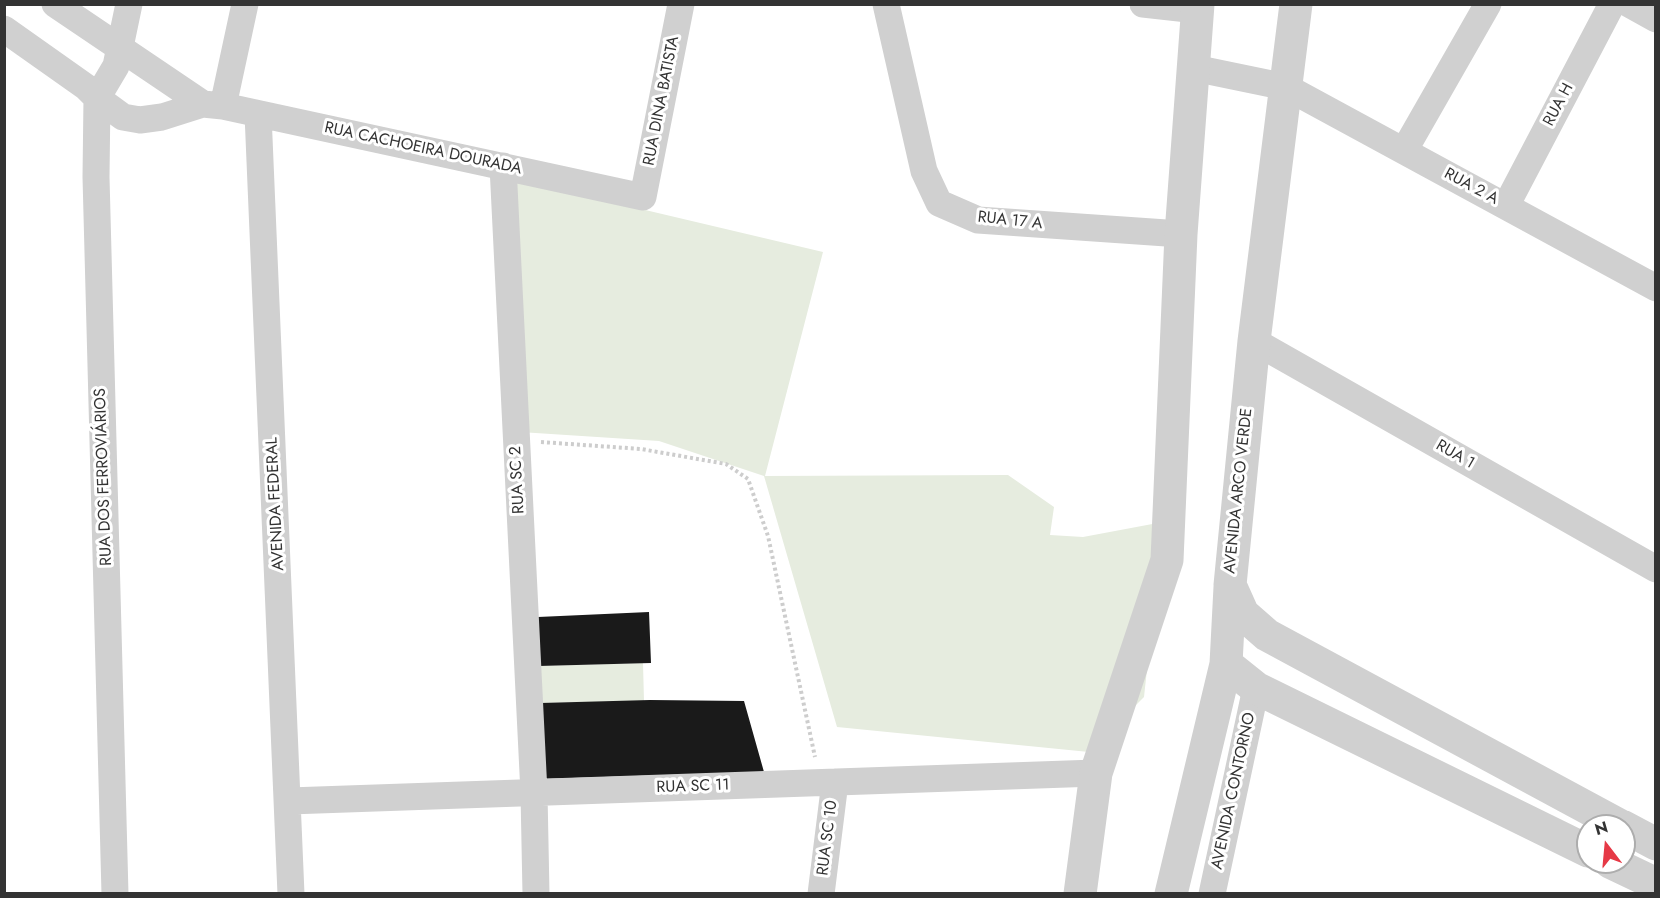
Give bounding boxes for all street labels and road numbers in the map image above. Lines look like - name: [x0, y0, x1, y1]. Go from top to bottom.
- street label: RUA DINA BATISTA: [640, 35, 684, 167]
- street label: RUA H: [1540, 80, 1578, 130]
- street label: RUA CACHOEIRA DOURADA: [323, 119, 523, 179]
- street label: RUA 2 A: [1441, 165, 1501, 209]
- street label: RUA 17 A: [977, 208, 1043, 234]
- street label: RUA DOS FERROVIÁRIOS: [91, 388, 117, 566]
- street label: AVENIDA ARCO VERDE: [1221, 407, 1257, 575]
- street label: RUA 1: [1432, 436, 1478, 474]
- street label: AVENIDA FEDERAL: [263, 437, 289, 571]
- street label: RUA SC 2: [507, 446, 529, 514]
- street label: AVENIDA CONTORNO: [1208, 711, 1260, 871]
- street label: RUA SC 11: [656, 776, 730, 798]
- street label: RUA SC 10: [814, 799, 842, 877]

